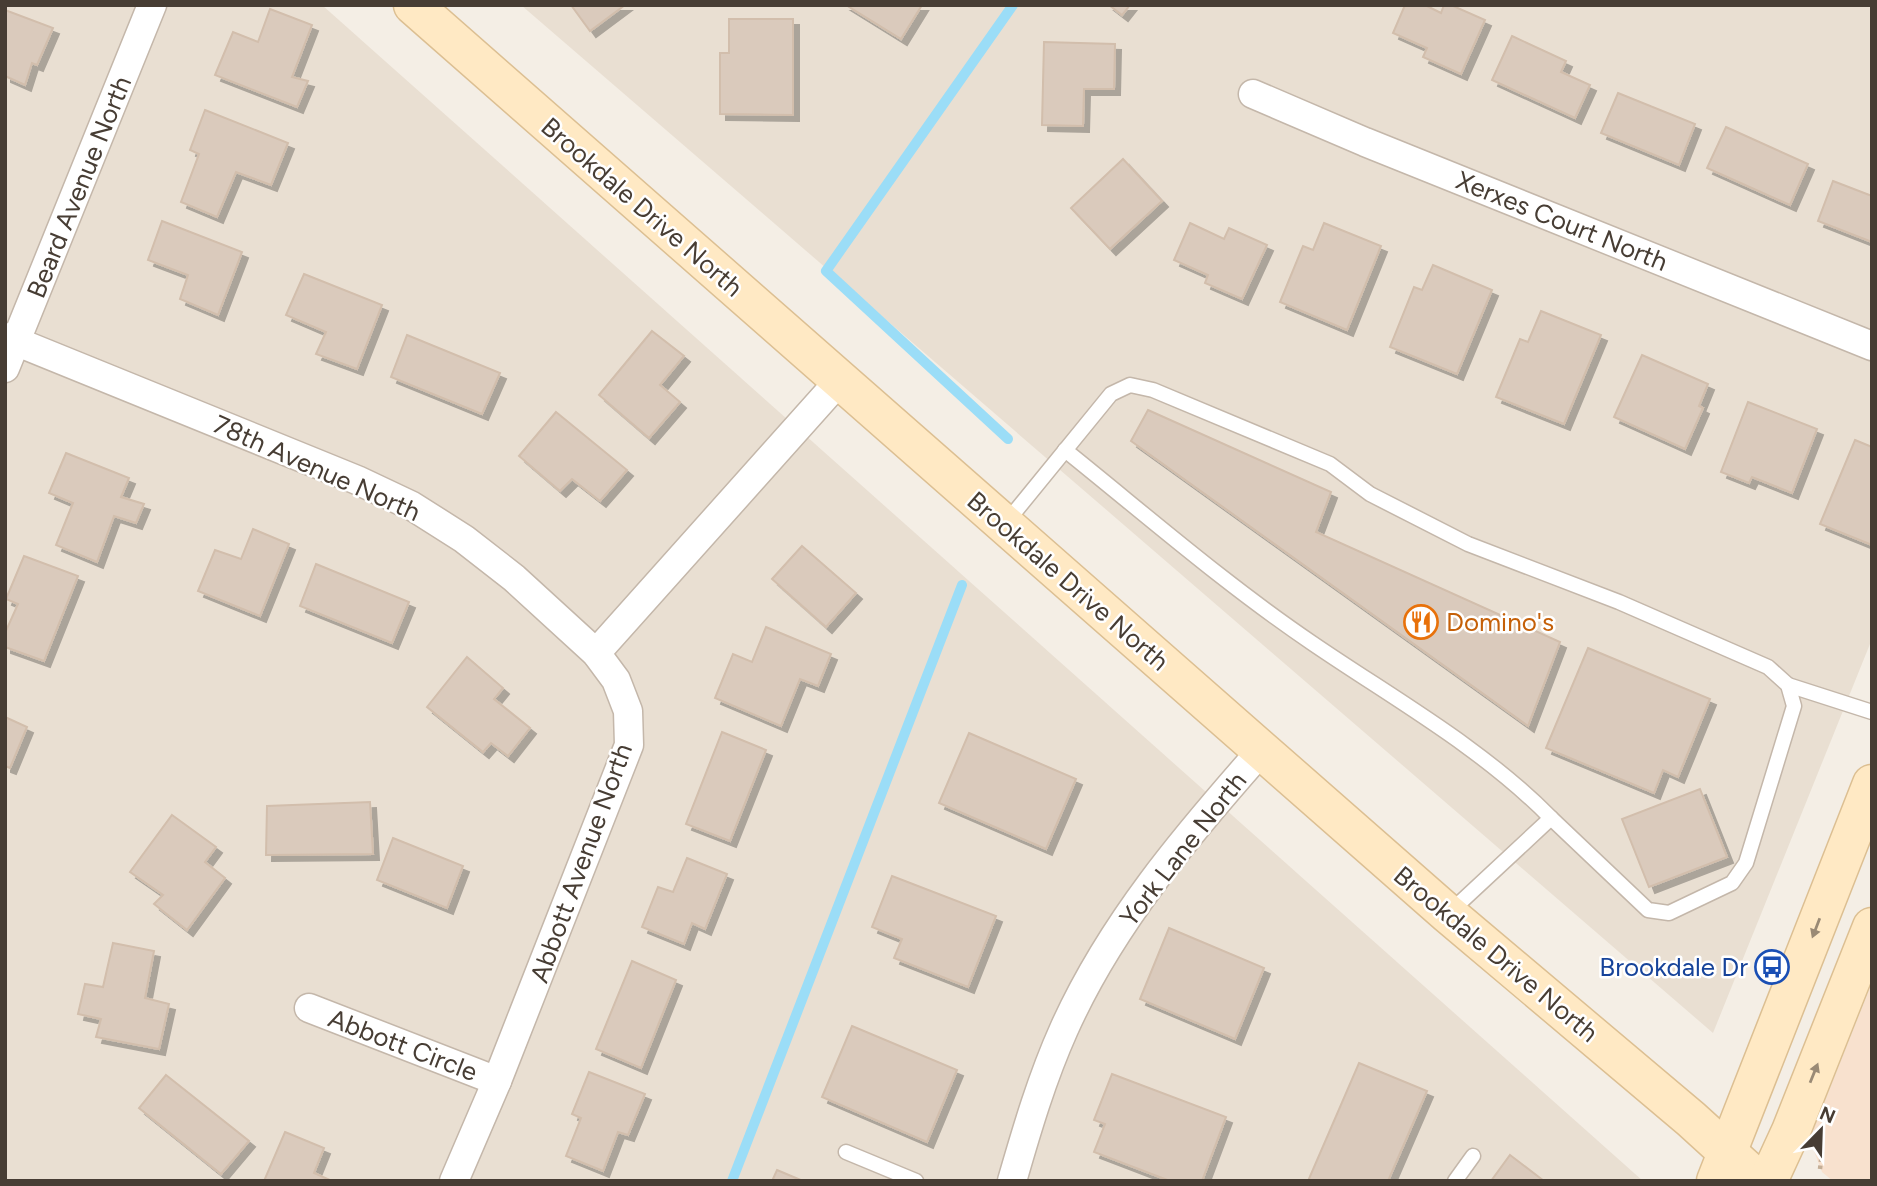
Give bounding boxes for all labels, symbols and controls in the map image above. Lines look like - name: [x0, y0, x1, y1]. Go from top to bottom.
- street label: Beard Avenue North: [20, 71, 138, 303]
- street label: Brookdale Drive North: [535, 111, 749, 303]
- street label: Xerxes Court North: [1452, 164, 1672, 278]
- street label: 78th Avenue North: [208, 408, 426, 528]
- street label: Brookdale Drive North: [961, 485, 1175, 677]
- restaurant icon: Domino's: [1402, 603, 1440, 641]
- place label: Domino's: [1446, 606, 1554, 638]
- street label: Abbott Avenue North: [523, 739, 639, 987]
- street label: York Lane North: [1113, 765, 1253, 933]
- street label: Brookdale Drive North: [1387, 859, 1605, 1049]
- one-way arrow: [1810, 917, 1821, 938]
- bus stop icon: Brookdale Dr: [1753, 948, 1791, 986]
- place label: Brookdale Dr: [1599, 951, 1748, 983]
- street label: Abbott Circle: [324, 1002, 482, 1088]
- one-way arrow: [1809, 1062, 1820, 1083]
- north arrow: [1786, 1095, 1856, 1165]
- text: N: [1816, 1101, 1839, 1128]

